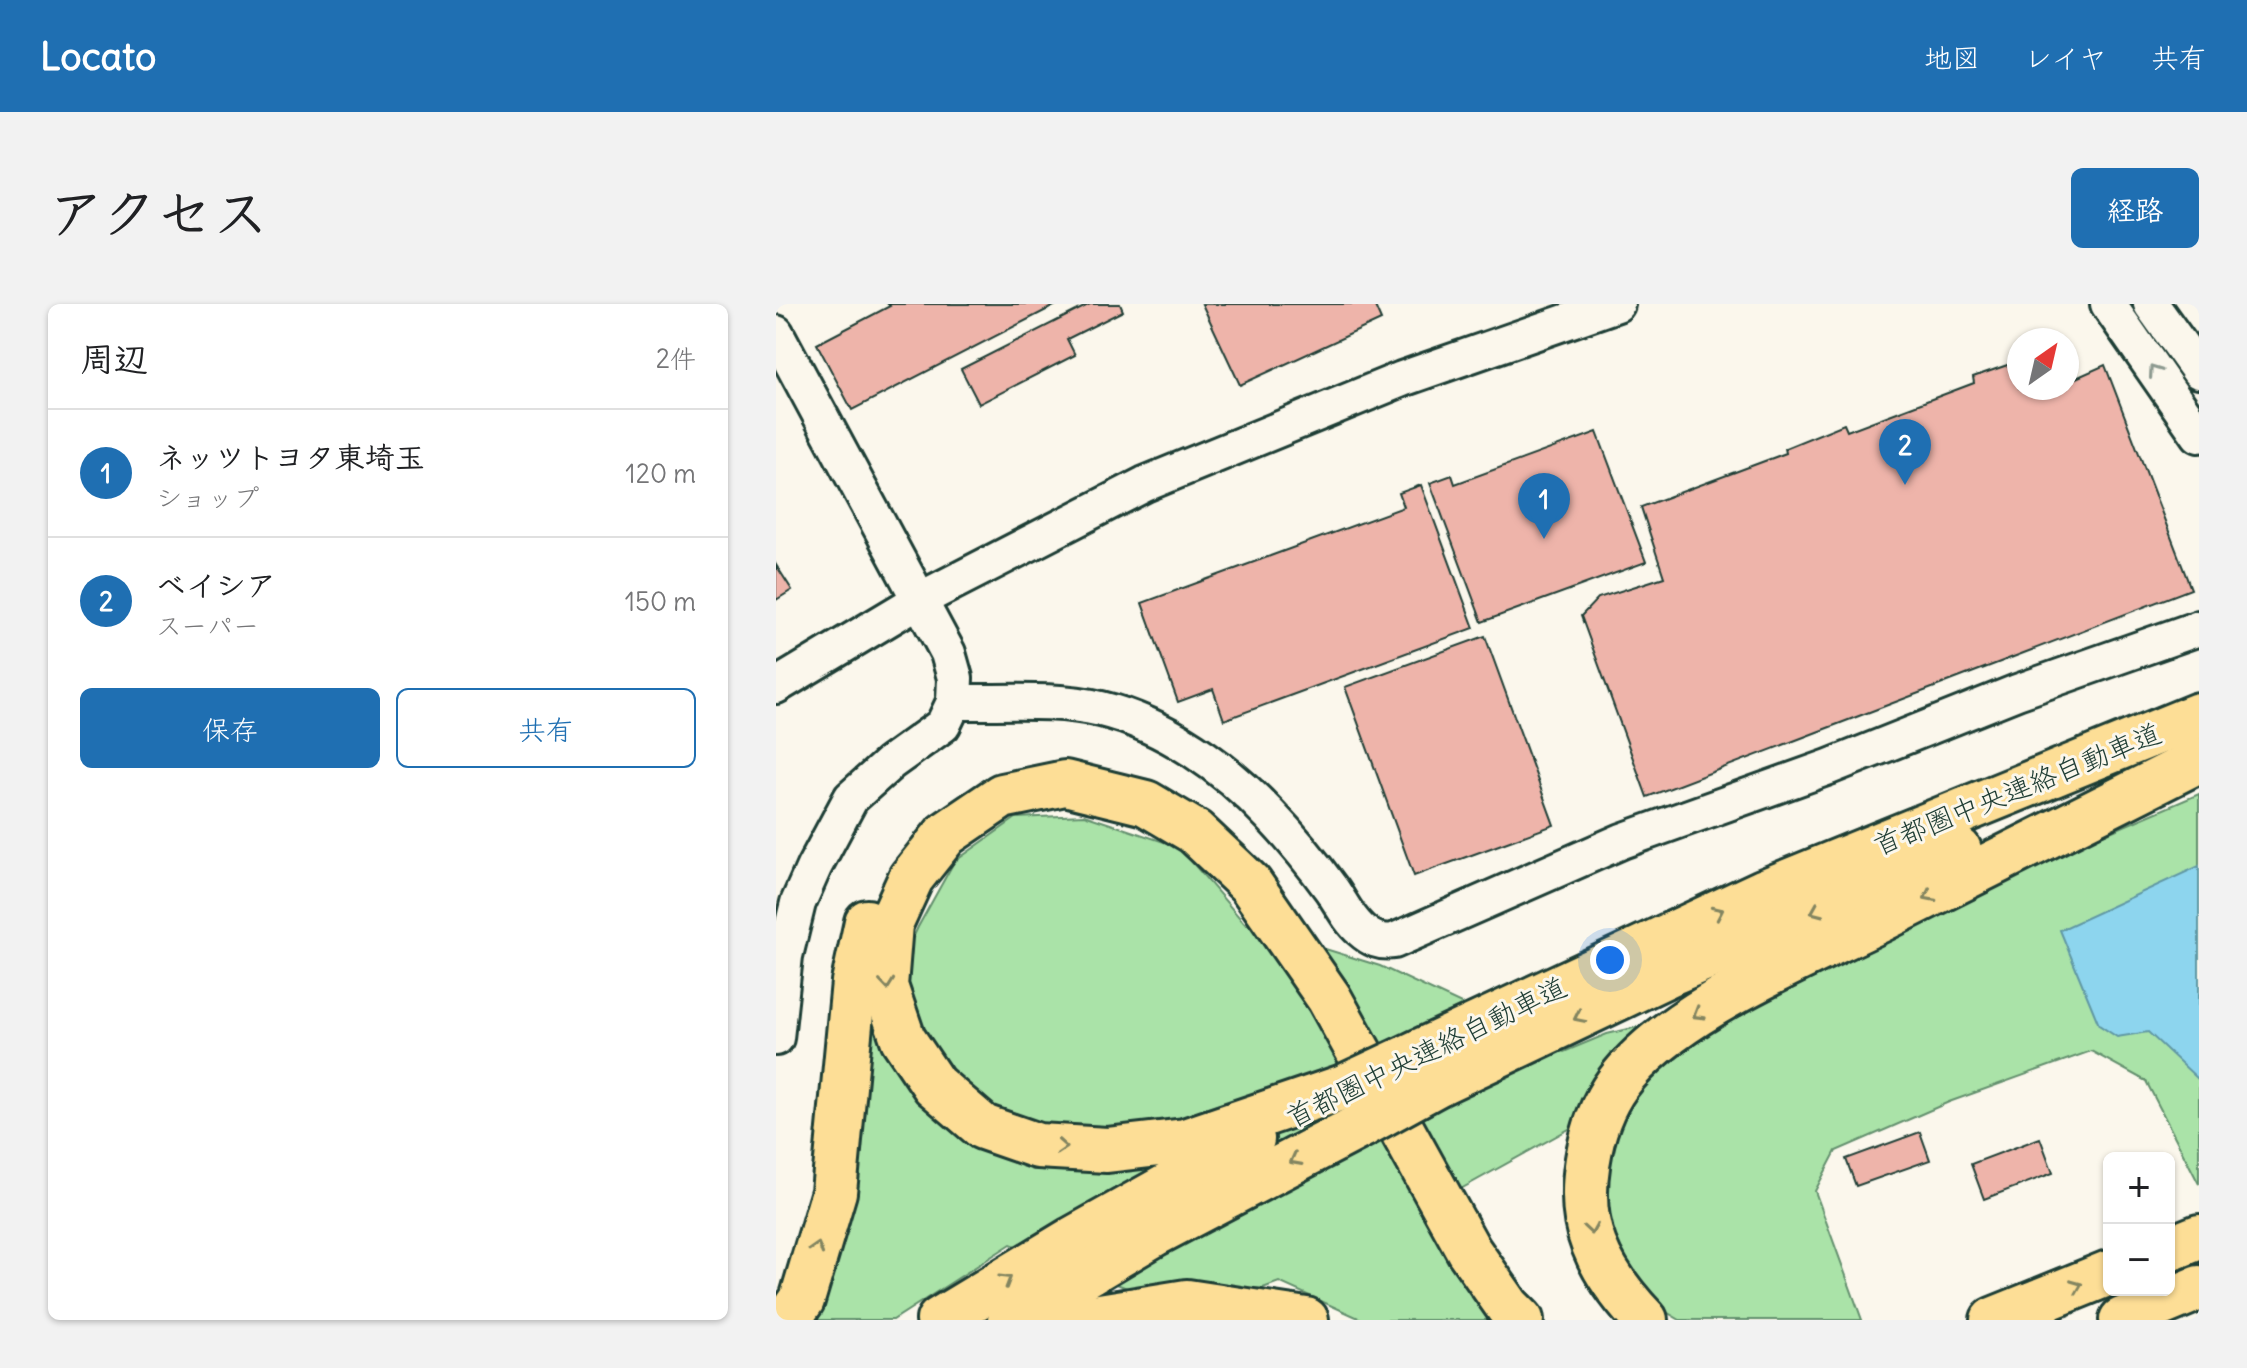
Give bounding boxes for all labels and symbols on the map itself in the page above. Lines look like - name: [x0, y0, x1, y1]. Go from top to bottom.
- north arrow: [2007, 328, 2079, 400]
- one-way arrow: [2149, 365, 2164, 379]
- pin: 2: [1879, 419, 1931, 485]
- pin: 1: [1518, 473, 1570, 539]
- street label: 首都圏中央連絡自動車道: [1867, 715, 2167, 863]
- one-way arrow: [1923, 886, 1938, 901]
- one-way arrow: [1810, 902, 1824, 918]
- one-way arrow: [1710, 906, 1725, 922]
- your location: [1590, 940, 1630, 980]
- street label: 首都圏中央連絡自動車道: [1280, 968, 1572, 1136]
- one-way arrow: [879, 978, 896, 991]
- one-way arrow: [1692, 1005, 1707, 1020]
- one-way arrow: [1572, 1007, 1587, 1023]
- one-way arrow: [1056, 1138, 1069, 1155]
- one-way arrow: [1288, 1151, 1303, 1166]
- one-way arrow: [1581, 1222, 1598, 1236]
- one-way arrow: [808, 1242, 824, 1256]
- one-way arrow: [997, 1274, 1012, 1289]
- one-way arrow: [2069, 1279, 2083, 1296]

